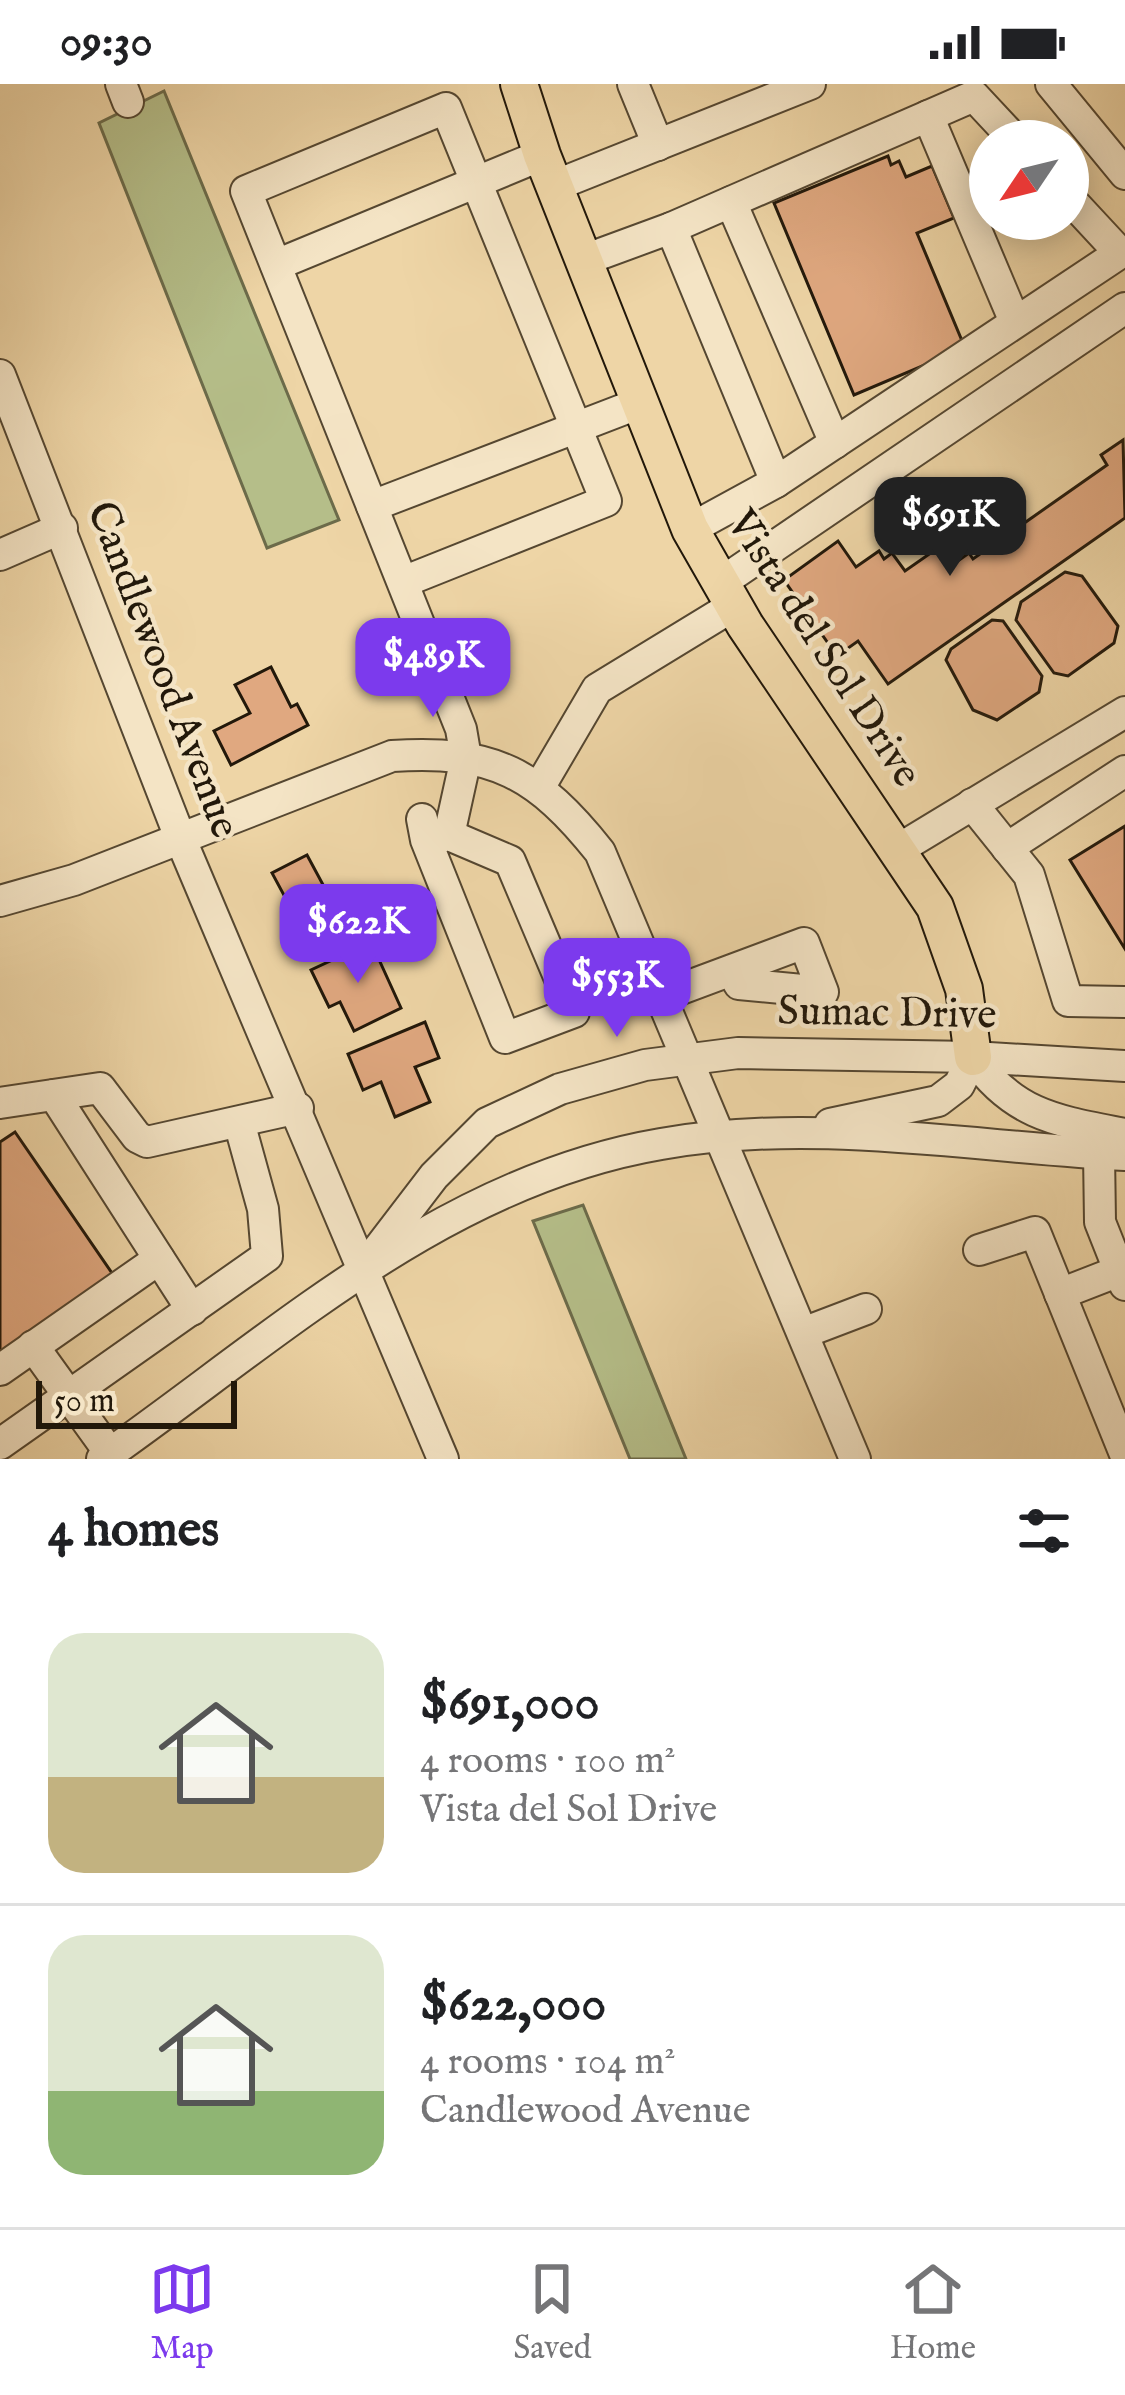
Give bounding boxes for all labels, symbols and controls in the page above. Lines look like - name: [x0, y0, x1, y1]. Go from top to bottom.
- text: 09:30: [60, 14, 153, 71]
- north arrow: [969, 120, 1089, 240]
- map controls: [969, 120, 1089, 240]
- pin: $691K: [866, 477, 1034, 579]
- text: $691K: [901, 491, 999, 540]
- street label: Candlewood Avenue: [73, 494, 251, 846]
- street label: Vista del Sol Drive: [713, 500, 932, 798]
- pin: $489K: [349, 618, 517, 720]
- text: $489K: [382, 632, 484, 681]
- pin: $622K: [274, 884, 442, 986]
- text: $622K: [307, 898, 409, 947]
- pin: $553K: [533, 938, 701, 1040]
- text: $553K: [571, 952, 663, 1001]
- street label: Sumac Drive: [777, 986, 997, 1042]
- scale bar: [36, 1375, 237, 1428]
- text: 50 m: [54, 1381, 115, 1423]
- icon: filters: [1011, 1498, 1077, 1564]
- text: 4 homes: [48, 1499, 219, 1564]
- text: $691,000: [420, 1672, 600, 1737]
- icon: home: [144, 1681, 288, 1825]
- text: 4 rooms · 100 m²: [420, 1737, 676, 1786]
- text: Vista del Sol Drive: [420, 1786, 717, 1835]
- text: $622,000: [420, 1973, 606, 2038]
- icon: home: [144, 1983, 288, 2127]
- text: 4 rooms · 104 m²: [420, 2038, 676, 2087]
- text: Candlewood Avenue: [420, 2087, 751, 2136]
- tab: Map: [149, 2256, 215, 2370]
- tab: Saved: [513, 2256, 591, 2370]
- tab: Home: [890, 2256, 976, 2370]

